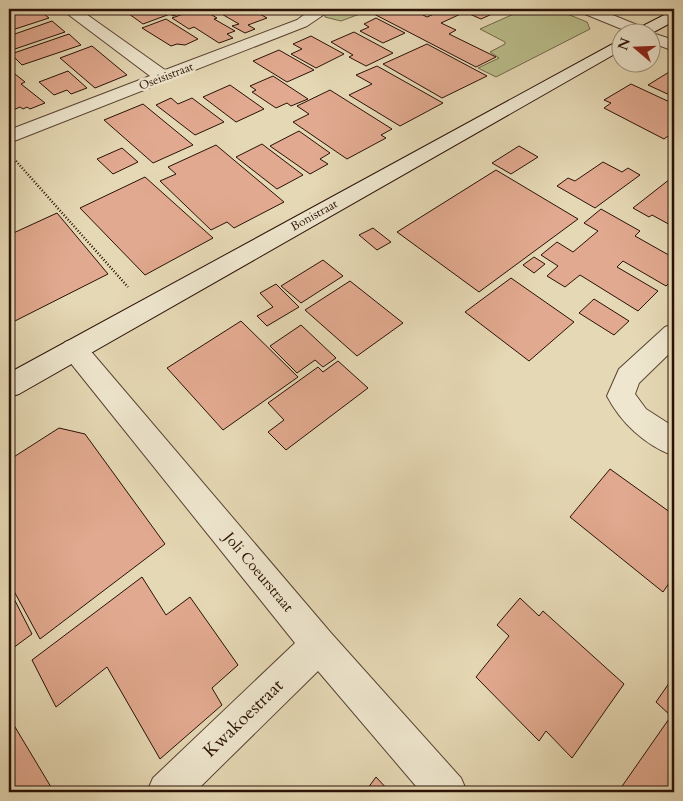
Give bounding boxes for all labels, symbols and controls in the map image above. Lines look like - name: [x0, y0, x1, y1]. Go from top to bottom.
- north arrow: [610, 22, 660, 72]
- text: N: [613, 35, 635, 53]
- street label: Oseisistraat: [137, 58, 196, 94]
- street label: Bonistraat: [288, 195, 340, 234]
- street label: Joli Coeurstraat: [218, 526, 298, 616]
- street label: Kwakoestraat: [198, 673, 289, 763]

